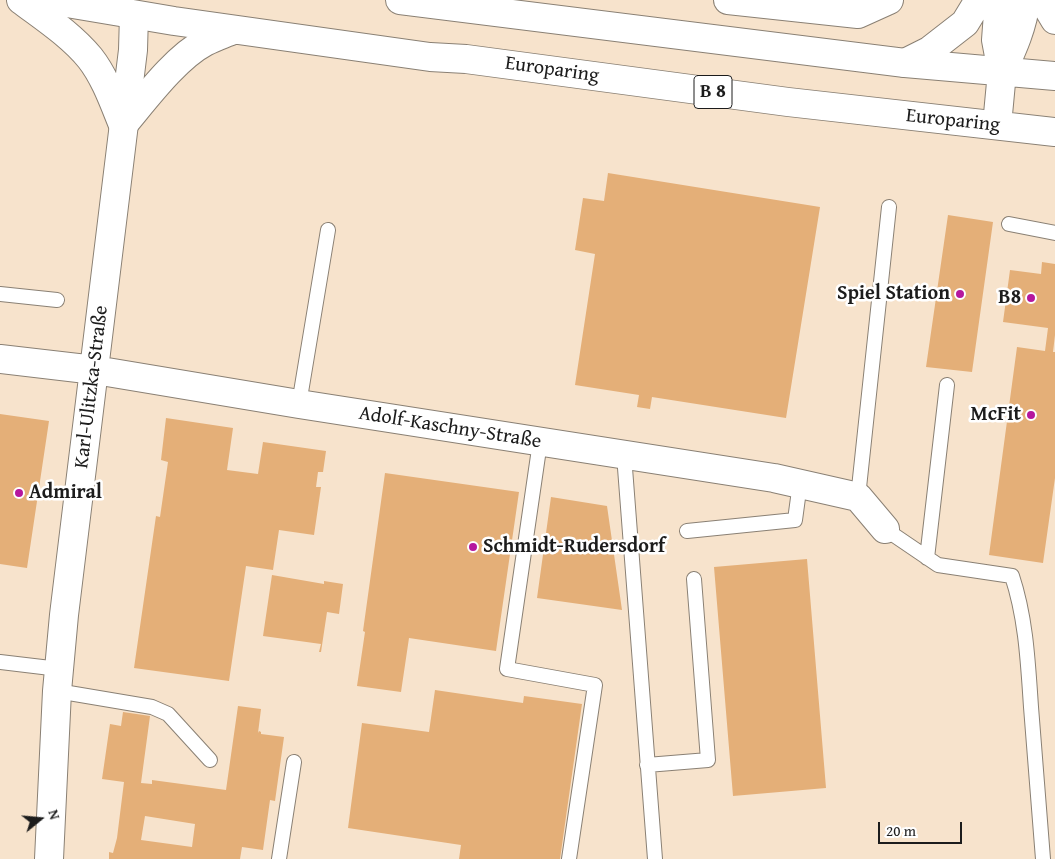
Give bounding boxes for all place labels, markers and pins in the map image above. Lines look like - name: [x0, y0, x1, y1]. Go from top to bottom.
- place label: Spiel Station: [837, 282, 950, 306]
- place label: B8: [998, 286, 1021, 310]
- marker: Spiel Station: [954, 288, 966, 300]
- marker: B8: [1025, 292, 1037, 304]
- place label: McFit: [970, 403, 1021, 427]
- marker: McFit: [1025, 409, 1037, 421]
- place label: Admiral: [29, 481, 102, 505]
- marker: Admiral: [13, 487, 25, 499]
- place label: Schmidt-Rudersdorf: [483, 535, 665, 559]
- marker: Schmidt-Rudersdorf: [467, 541, 479, 553]

